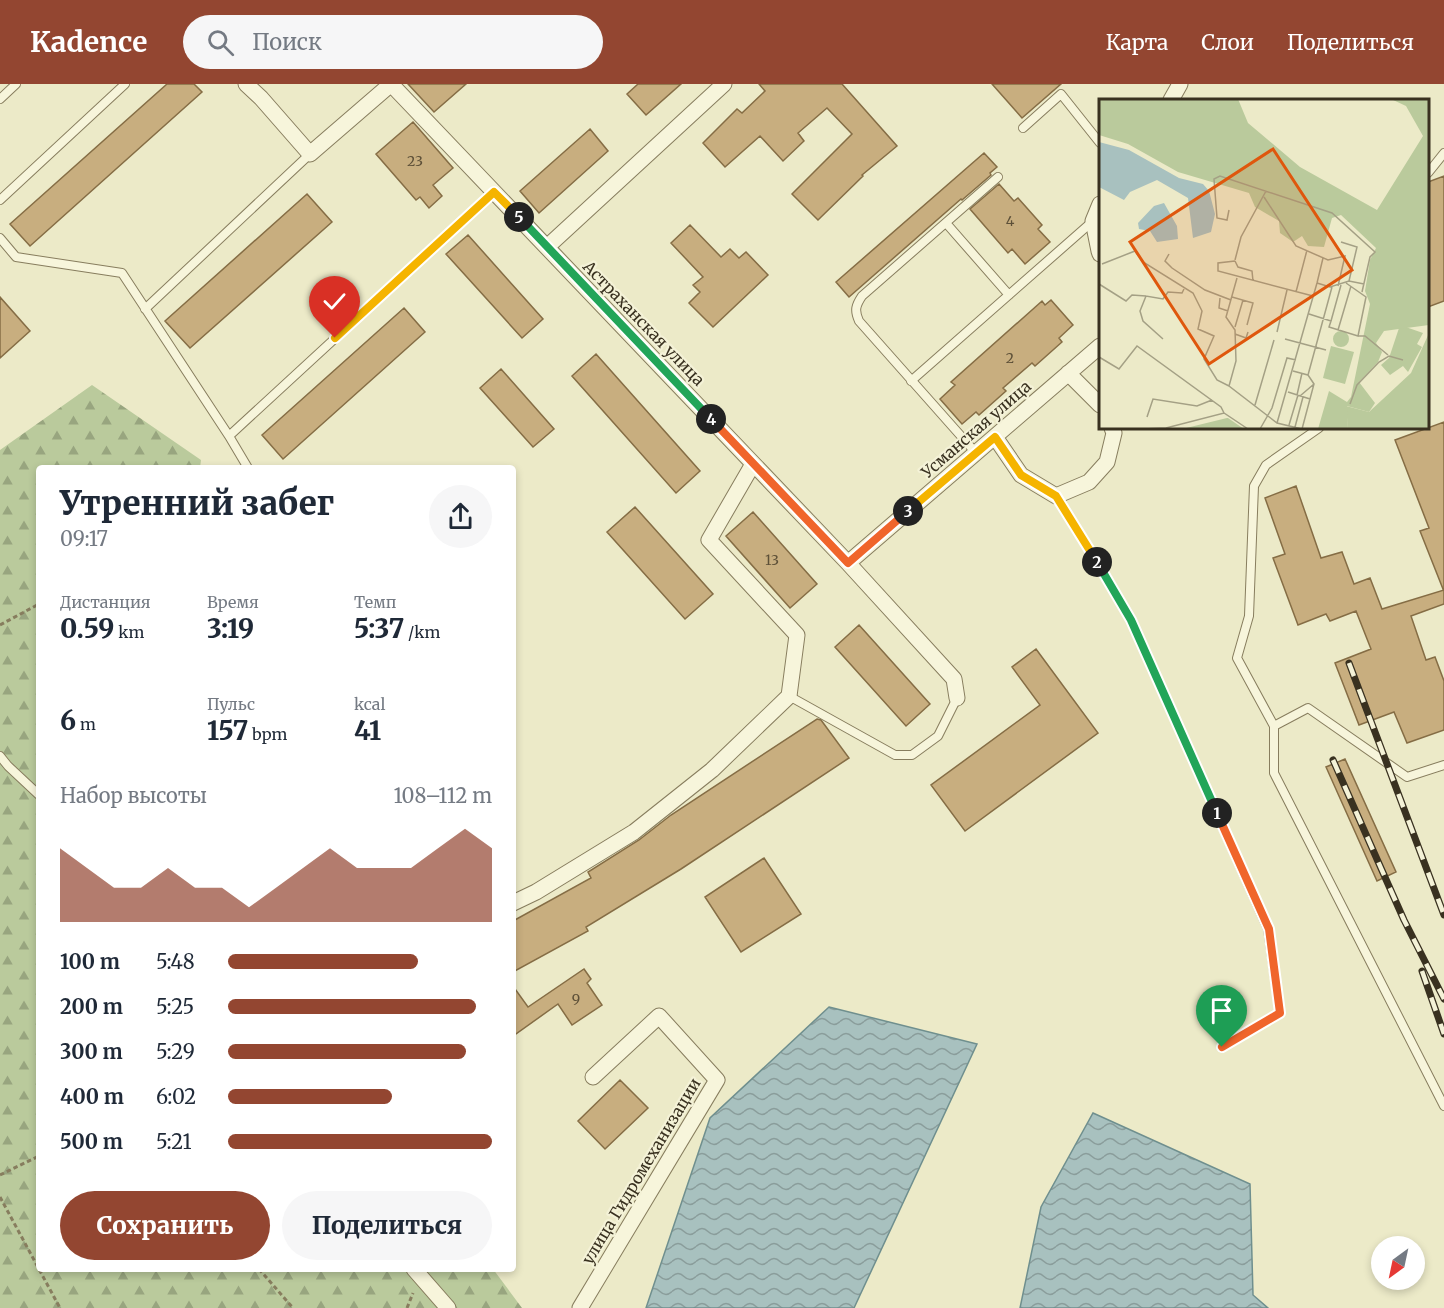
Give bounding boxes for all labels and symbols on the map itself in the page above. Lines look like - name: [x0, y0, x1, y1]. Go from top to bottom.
- inset map: [1099, 99, 1429, 429]
- house number: 23: [407, 152, 423, 170]
- pin: 5: [504, 202, 534, 232]
- house number: 4: [1006, 212, 1015, 230]
- street label: Астраханская улица: [578, 256, 709, 390]
- pin: [309, 276, 360, 338]
- house number: 2: [1006, 349, 1014, 367]
- street label: Усманская улица: [916, 376, 1035, 483]
- pin: 4: [696, 404, 726, 434]
- pin: 3: [893, 496, 923, 526]
- pin: 2: [1082, 547, 1112, 577]
- house number: 13: [765, 551, 779, 569]
- pin: 1: [1202, 798, 1232, 828]
- pin: [1196, 985, 1247, 1047]
- house number: 9: [572, 990, 580, 1008]
- street label: улица Гидромеханизации: [577, 1074, 705, 1268]
- north arrow: [1371, 1236, 1425, 1290]

